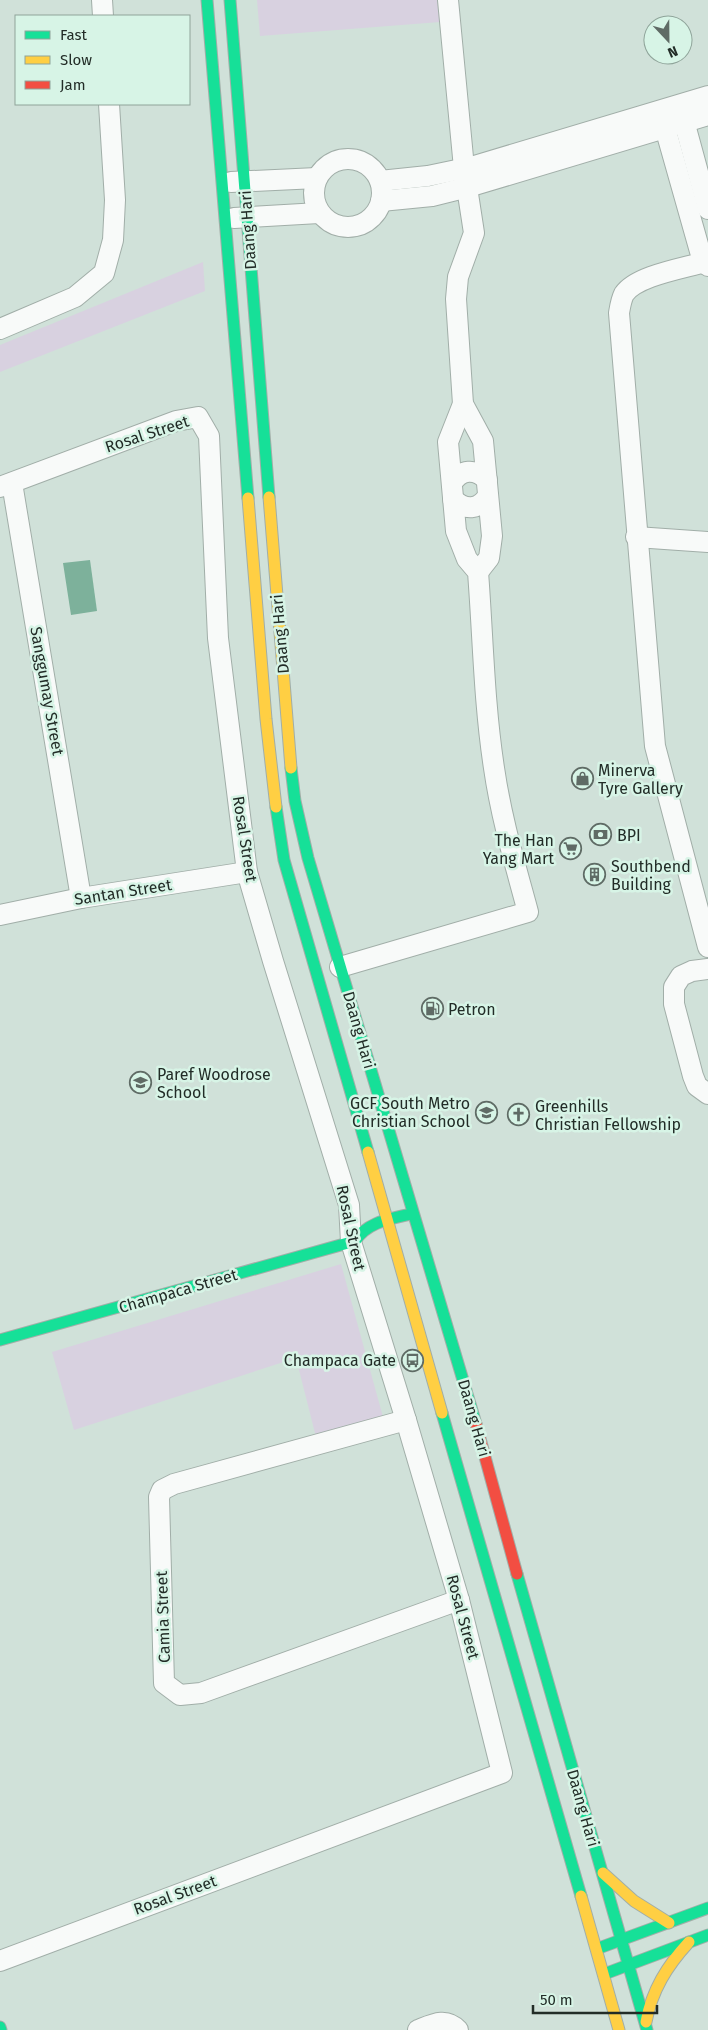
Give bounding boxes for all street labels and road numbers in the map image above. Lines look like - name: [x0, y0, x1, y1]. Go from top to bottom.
- street label: Daang Hari: [236, 190, 260, 270]
- street label: Rosal Street: [103, 411, 192, 456]
- street label: Daang Hari: [267, 593, 293, 675]
- street label: Sanggumay Street: [26, 625, 68, 757]
- street label: Rosal Street: [229, 795, 261, 884]
- street label: Santan Street: [73, 875, 173, 909]
- street label: Daang Hari: [339, 989, 379, 1071]
- street label: Rosal Street: [333, 1183, 369, 1273]
- street label: Champaca Street: [117, 1265, 240, 1317]
- street label: Daang Hari: [454, 1377, 494, 1459]
- street label: Camia Street: [152, 1570, 174, 1663]
- street label: Rosal Street: [443, 1573, 483, 1662]
- street label: Daang Hari: [563, 1767, 603, 1849]
- street label: Rosal Street: [131, 1871, 219, 1919]

